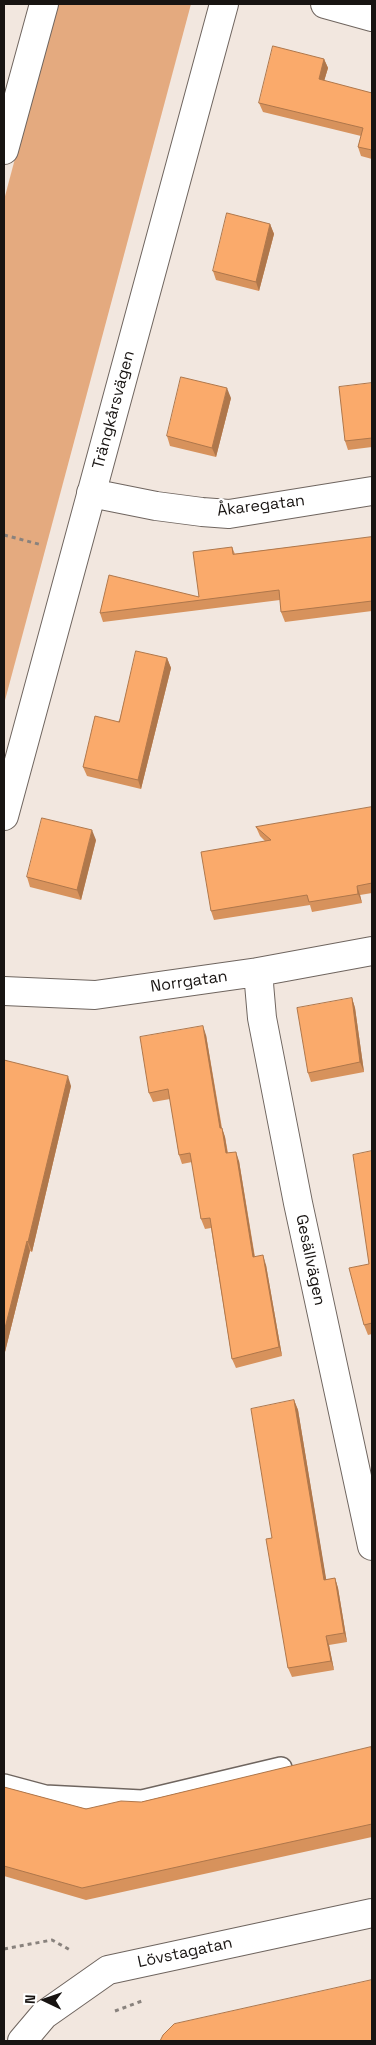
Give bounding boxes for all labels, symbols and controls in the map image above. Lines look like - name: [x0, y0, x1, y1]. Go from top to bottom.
- street label: Trängkårsvägen: [89, 349, 139, 471]
- street label: Åkaregatan: [216, 491, 306, 521]
- street label: Norrgatan: [149, 967, 229, 997]
- street label: Gesällvägen: [291, 1213, 329, 1307]
- street label: Lövstagatan: [136, 1934, 234, 1972]
- north arrow: [20, 1975, 70, 2025]
- text: N: [21, 1994, 39, 2004]

